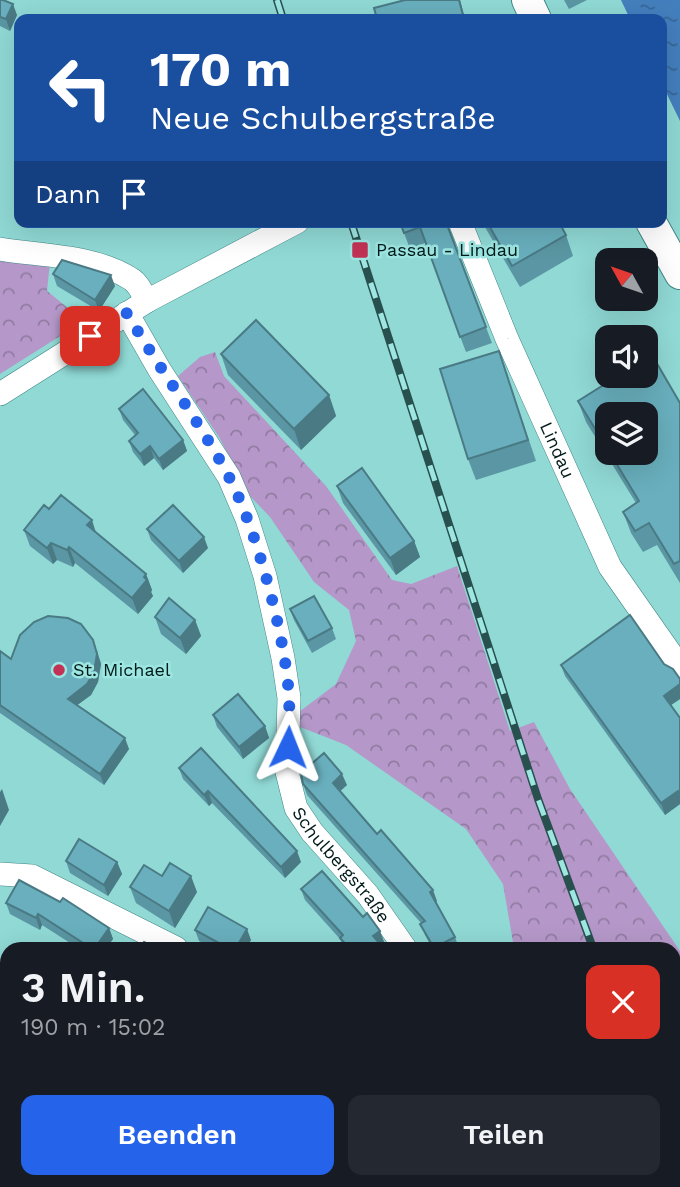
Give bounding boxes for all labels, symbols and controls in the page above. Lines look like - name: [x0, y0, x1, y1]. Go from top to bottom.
- text: 170 m: [150, 40, 291, 98]
- icon: left: [35, 42, 126, 133]
- text: Neue Schulbergstraße: [150, 99, 496, 137]
- icon: arrive: [115, 175, 153, 213]
- text: Dann: [35, 179, 101, 209]
- place label: Passau - Lindau: [376, 239, 518, 260]
- marker: Passau - Lindau: [350, 240, 370, 260]
- north arrow: [595, 248, 658, 312]
- map controls: [595, 248, 658, 465]
- pin: [60, 306, 120, 366]
- icon: arrive: [71, 317, 109, 355]
- button: sound: [595, 325, 658, 388]
- button: layers: [595, 402, 658, 465]
- street label: Lindau: [536, 419, 579, 481]
- place label: St. Michael: [73, 659, 171, 680]
- marker: St. Michael: [51, 662, 67, 678]
- position arrow: [251, 710, 325, 784]
- street label: Schulbergstraße: [288, 803, 395, 926]
- text: 3 Min.: [21, 963, 146, 1012]
- button: close: [586, 965, 660, 1039]
- text: 190 m · 15:02: [21, 1014, 166, 1041]
- button: Beenden: [21, 1095, 334, 1175]
- button: Teilen: [348, 1095, 660, 1175]

